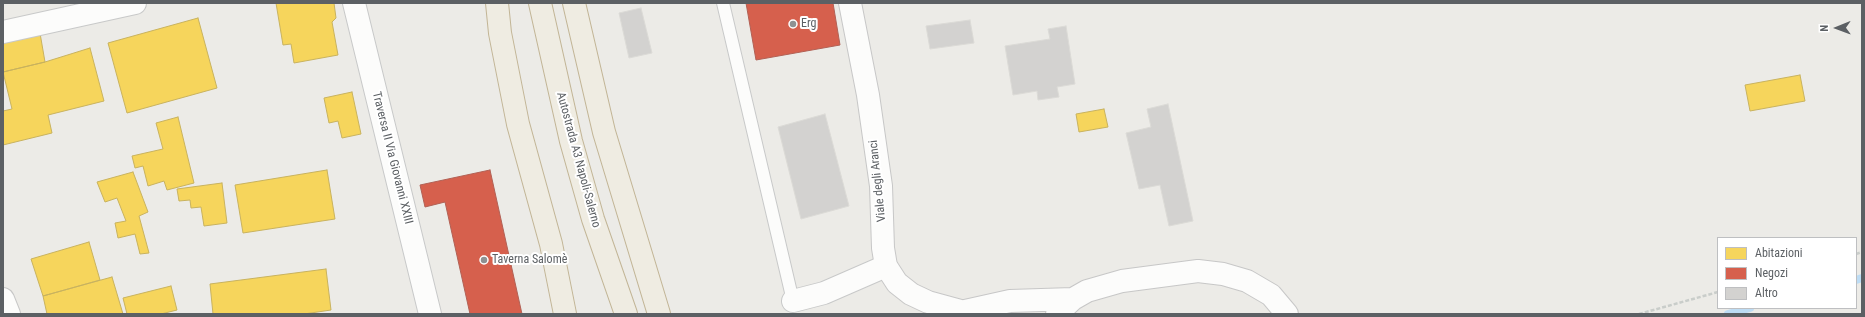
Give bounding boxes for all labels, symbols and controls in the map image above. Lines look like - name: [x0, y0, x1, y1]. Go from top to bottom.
- north arrow: [1817, 8, 1857, 48]
- place label: Erg: [801, 17, 816, 31]
- marker: Erg: [788, 19, 798, 29]
- text: N: [1818, 25, 1831, 32]
- street label: Traversa II Via Giovanni XXIII: [369, 90, 415, 226]
- street label: Autostrada A3 Napoli-Salerno: [553, 91, 603, 229]
- street label: Viale degli Aranci: [867, 139, 889, 223]
- legend: [1717, 237, 1857, 309]
- text: Abitazioni: [1755, 246, 1803, 260]
- place label: Taverna Salomè: [492, 253, 567, 267]
- marker: Taverna Salomè: [479, 255, 489, 265]
- text: Negozi: [1755, 266, 1788, 280]
- text: Altro: [1755, 286, 1778, 300]

